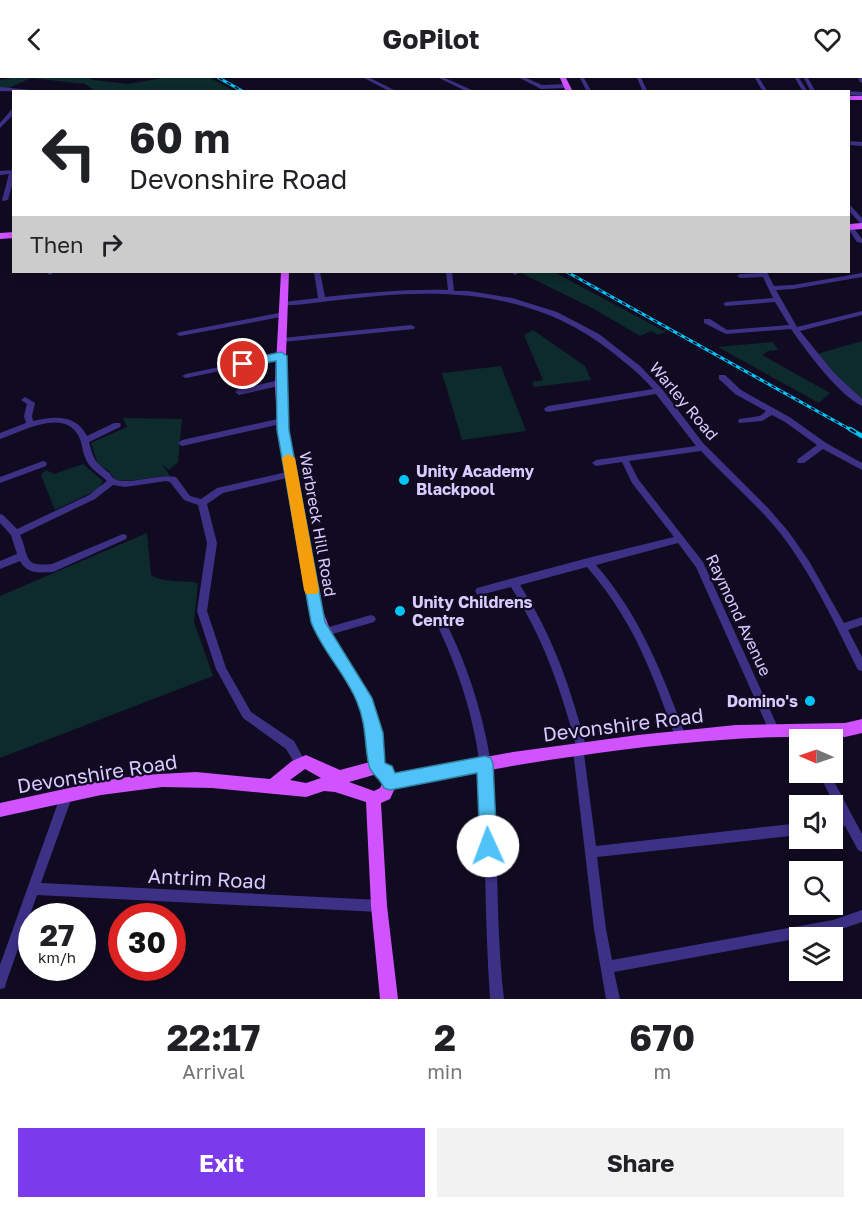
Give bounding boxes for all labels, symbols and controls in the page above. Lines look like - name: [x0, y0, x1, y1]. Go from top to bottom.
- icon: back: [18, 23, 51, 56]
- text: GoPilot: [382, 23, 480, 55]
- icon: heart: [811, 23, 844, 56]
- text: 60 m: [129, 112, 230, 162]
- icon: left: [30, 114, 108, 192]
- text: Devonshire Road: [129, 163, 347, 195]
- icon: right: [95, 228, 128, 261]
- text: Then: [30, 231, 83, 258]
- pin: [217, 338, 268, 389]
- icon: arrive: [226, 347, 259, 380]
- street label: Warley Road: [645, 358, 723, 444]
- street label: Warbreck Hill Road: [295, 450, 341, 598]
- place label: Unity Academy Blackpool: [416, 461, 535, 499]
- marker: Unity Academy Blackpool: [397, 473, 411, 487]
- street label: Raymond Avenue: [702, 551, 776, 679]
- place label: Unity Childrens Centre: [412, 592, 533, 630]
- marker: Unity Childrens Centre: [393, 604, 407, 618]
- place label: Domino's: [727, 691, 798, 711]
- marker: Domino's: [803, 694, 817, 708]
- street label: Devonshire Road: [541, 702, 705, 746]
- north arrow: [789, 729, 843, 783]
- map controls: [789, 729, 843, 981]
- street label: Devonshire Road: [15, 748, 179, 798]
- button: sound: [789, 795, 843, 849]
- position arrow: [456, 814, 520, 878]
- button: search: [789, 861, 843, 915]
- street label: Antrim Road: [147, 863, 267, 893]
- speed limit sign: 30: [108, 903, 186, 981]
- text: 27: [40, 917, 74, 953]
- button: layers: [789, 927, 843, 981]
- text: km/h: [38, 948, 76, 966]
- text: 22:17: [167, 1016, 260, 1059]
- text: 2: [434, 1016, 456, 1059]
- text: 670: [629, 1016, 695, 1059]
- text: Arrival: [182, 1059, 245, 1083]
- text: min: [427, 1059, 463, 1083]
- text: m: [653, 1059, 671, 1083]
- button: Exit: [18, 1128, 425, 1197]
- button: Share: [437, 1128, 844, 1197]

